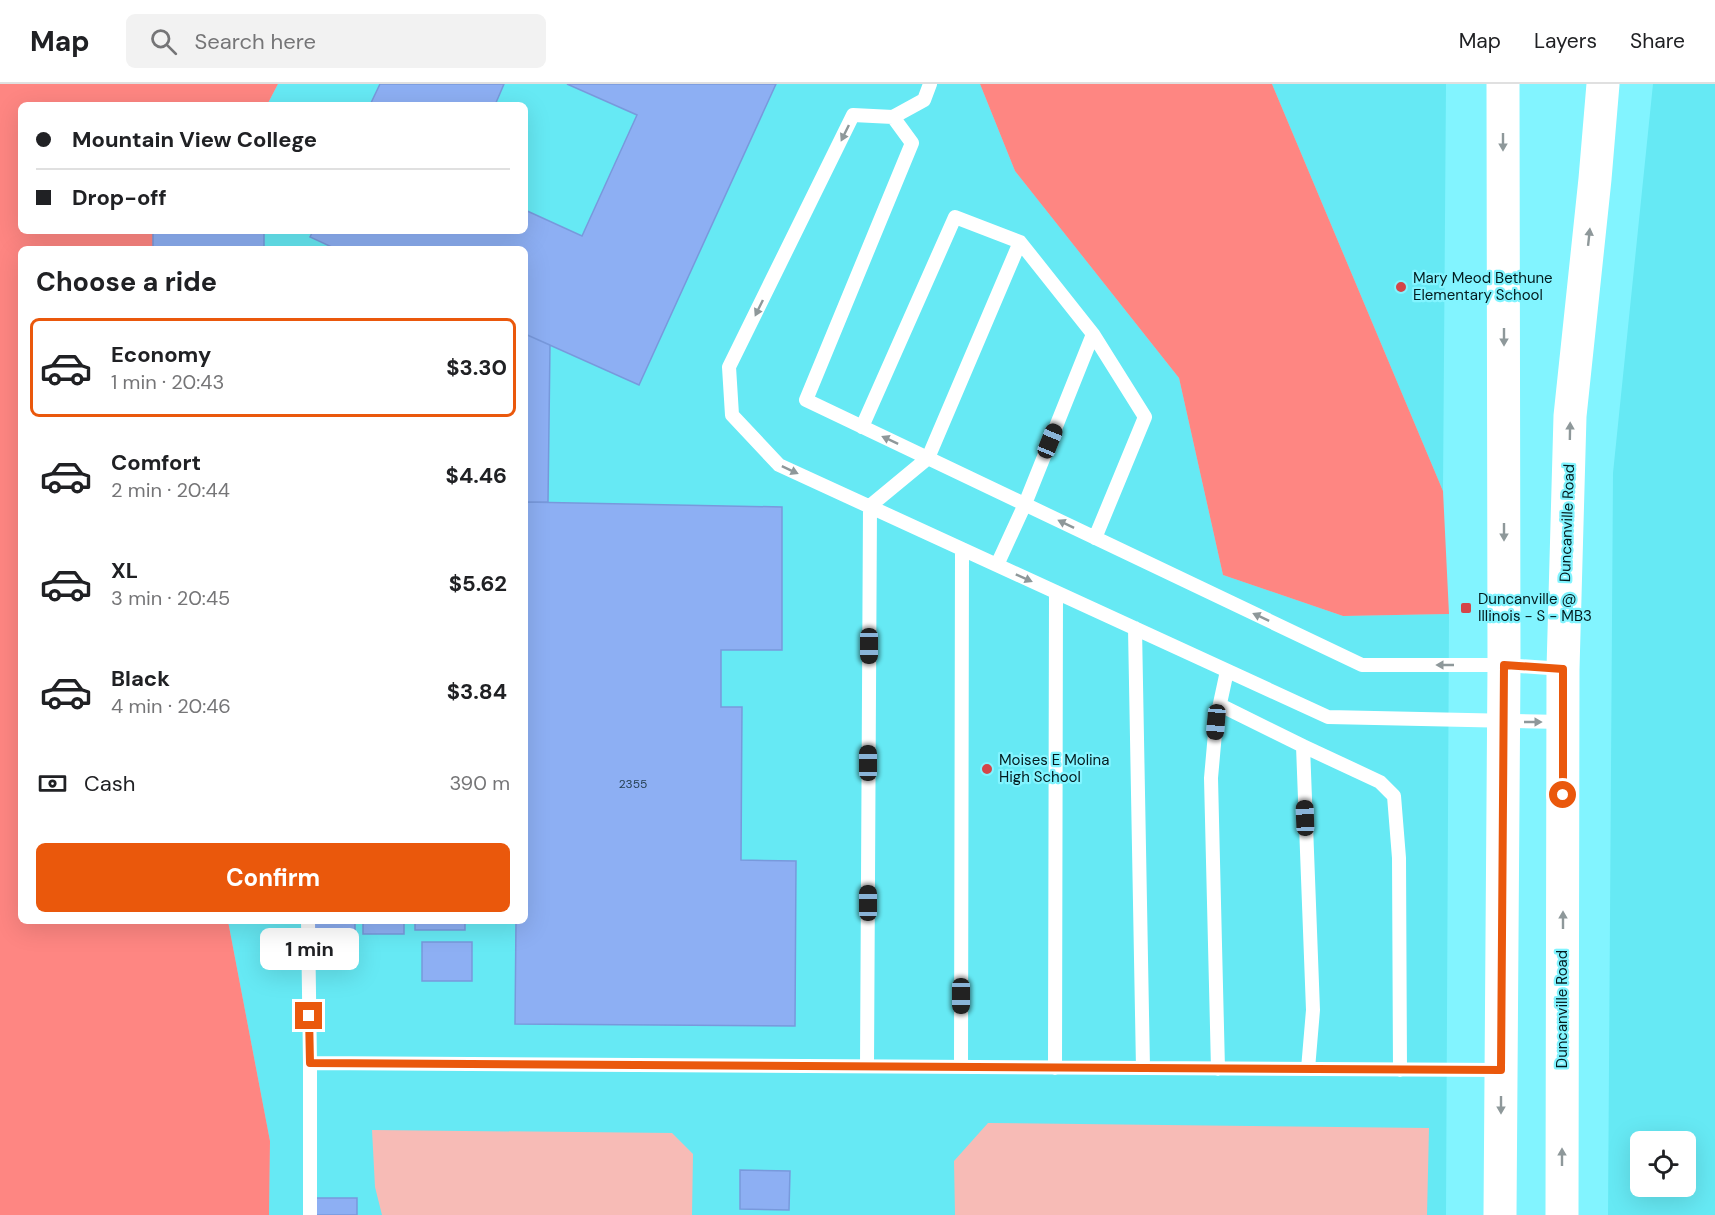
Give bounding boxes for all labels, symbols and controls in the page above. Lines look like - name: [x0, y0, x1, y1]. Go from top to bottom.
- search box: [126, 14, 546, 68]
- text: Map: [30, 23, 90, 60]
- icon: search: [147, 25, 180, 58]
- text: Search here: [195, 27, 316, 56]
- text: Map: [1459, 27, 1501, 55]
- text: Layers: [1534, 27, 1597, 55]
- text: Share: [1630, 27, 1685, 55]
- one-way arrow: [840, 124, 850, 141]
- text: Mountain View College: [72, 125, 317, 154]
- one-way arrow: [1498, 133, 1508, 152]
- text: Drop-off: [72, 183, 167, 212]
- one-way arrow: [1584, 227, 1594, 246]
- text: Choose a ride: [36, 264, 217, 299]
- place label: Mary Meod Bethune Elementary School: [1413, 268, 1553, 305]
- marker: Mary Meod Bethune Elementary School: [1394, 280, 1408, 294]
- one-way arrow: [754, 299, 763, 316]
- one-way arrow: [1499, 328, 1509, 347]
- text: Economy: [111, 340, 211, 369]
- icon: car: [39, 341, 93, 395]
- text: $3.30: [446, 353, 507, 382]
- text: 1 min · 20:43: [111, 369, 224, 395]
- car: [1035, 421, 1065, 461]
- one-way arrow: [1565, 421, 1574, 440]
- one-way arrow: [881, 436, 898, 445]
- text: Comfort: [111, 448, 201, 477]
- icon: car: [39, 449, 93, 503]
- text: $4.46: [446, 461, 507, 490]
- street label: Duncanville Road: [1555, 464, 1579, 582]
- one-way arrow: [782, 465, 799, 474]
- text: 2 min · 20:44: [111, 477, 230, 503]
- one-way arrow: [1057, 520, 1075, 530]
- one-way arrow: [1499, 523, 1509, 542]
- text: XL: [111, 556, 138, 585]
- icon: car: [39, 557, 93, 611]
- text: $5.62: [449, 569, 507, 598]
- one-way arrow: [1016, 573, 1033, 582]
- text: 3 min · 20:45: [111, 585, 230, 611]
- place label: Duncanville @ Illinois - S - MB3: [1478, 589, 1592, 626]
- marker: Duncanville @ Illinois - S - MB3: [1459, 601, 1473, 615]
- one-way arrow: [1252, 613, 1270, 623]
- car: [860, 628, 878, 664]
- one-way arrow: [1436, 660, 1455, 670]
- text: Black: [111, 664, 170, 693]
- icon: car: [39, 665, 93, 719]
- text: $3.84: [447, 677, 507, 706]
- text: 4 min · 20:46: [111, 693, 231, 719]
- car: [1205, 703, 1227, 741]
- one-way arrow: [1524, 717, 1543, 727]
- car: [859, 745, 877, 781]
- place label: Moises E Molina High School: [999, 750, 1109, 787]
- marker: Moises E Molina High School: [980, 762, 994, 776]
- icon: cash: [36, 767, 69, 800]
- text: Cash: [84, 769, 135, 798]
- text: 390 m: [449, 770, 510, 796]
- house number: 2355: [619, 776, 647, 792]
- route start: [1549, 781, 1576, 808]
- car: [1295, 800, 1315, 836]
- button: Confirm: [36, 843, 510, 912]
- car: [859, 885, 877, 921]
- one-way arrow: [1558, 910, 1568, 929]
- callout: 1 min: [260, 929, 358, 971]
- text: 1 min: [285, 936, 334, 962]
- street label: Duncanville Road: [1552, 950, 1572, 1068]
- car: [952, 978, 970, 1014]
- route end: [295, 1002, 322, 1029]
- one-way arrow: [1496, 1096, 1506, 1115]
- map controls: [1630, 1131, 1696, 1197]
- button: locate: [1630, 1131, 1696, 1197]
- one-way arrow: [1557, 1147, 1567, 1166]

